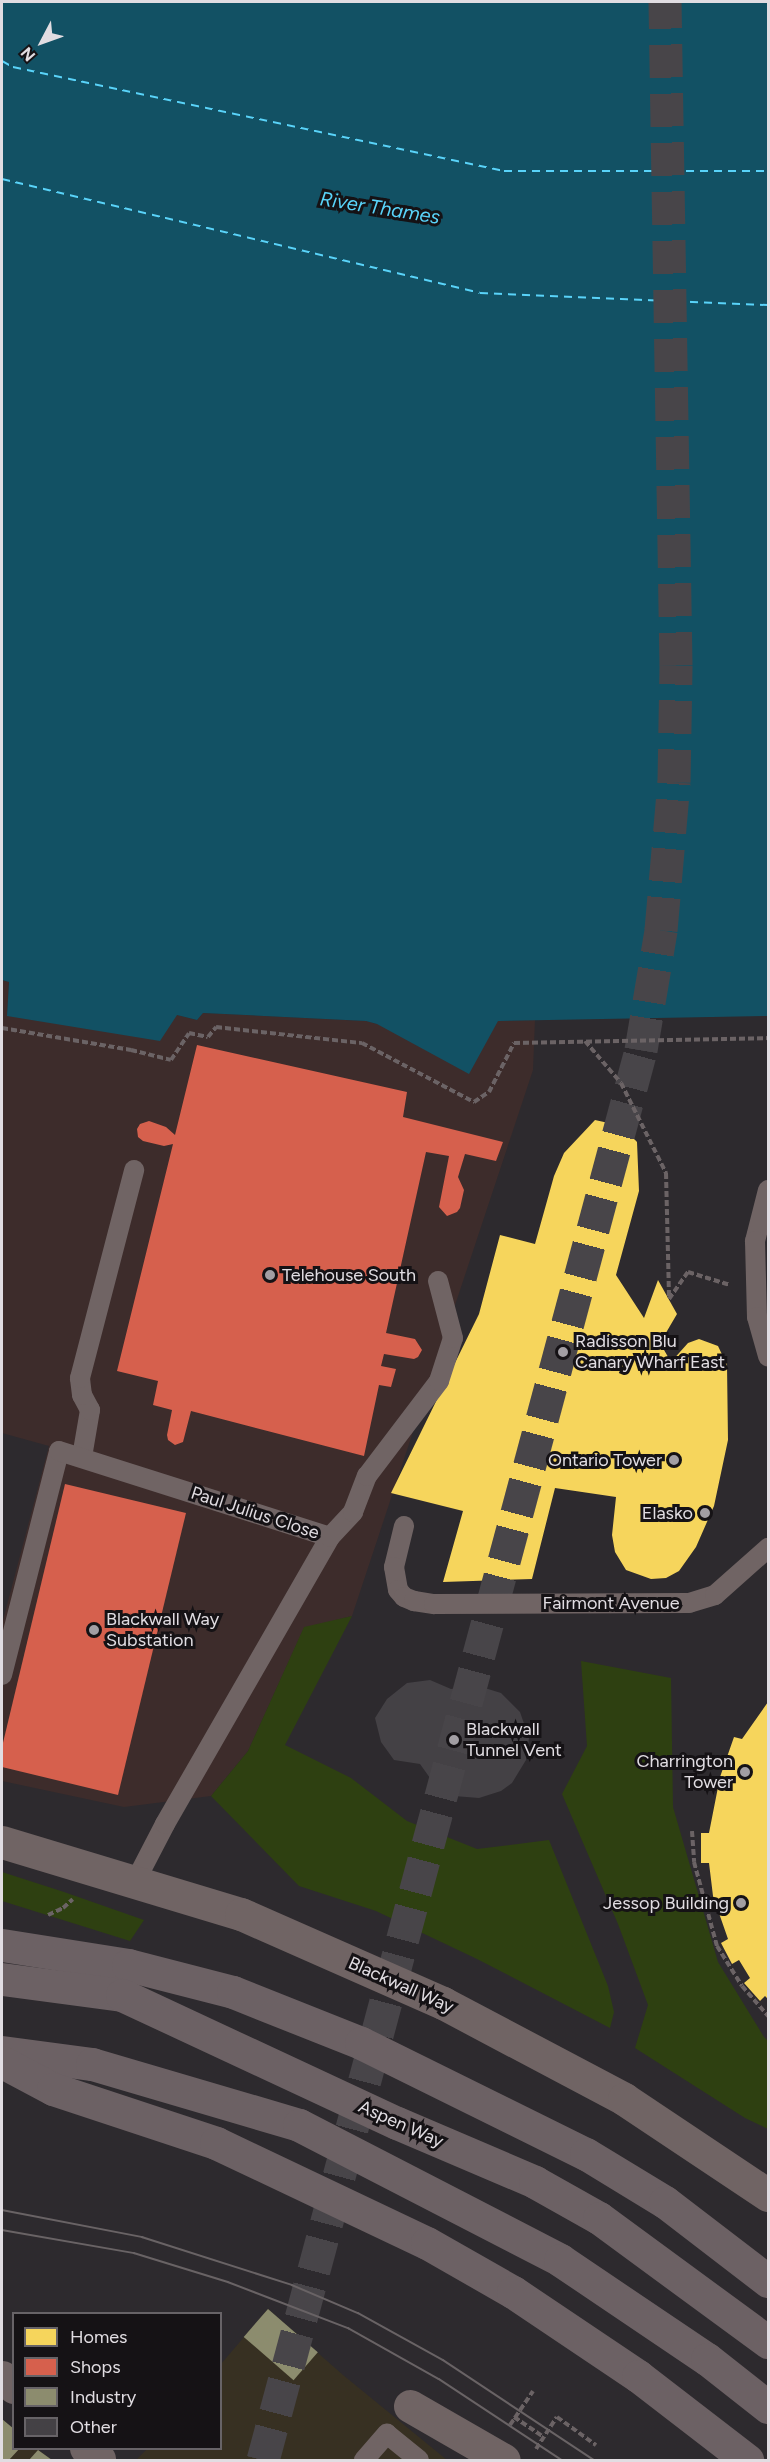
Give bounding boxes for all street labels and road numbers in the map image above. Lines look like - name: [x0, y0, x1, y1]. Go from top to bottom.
- street label: Paul Julius Close: [188, 1482, 322, 1544]
- street label: Fairmont Avenue: [542, 1592, 680, 1614]
- street label: Blackwall Way: [345, 1952, 457, 2018]
- street label: Aspen Way: [355, 2096, 447, 2152]

